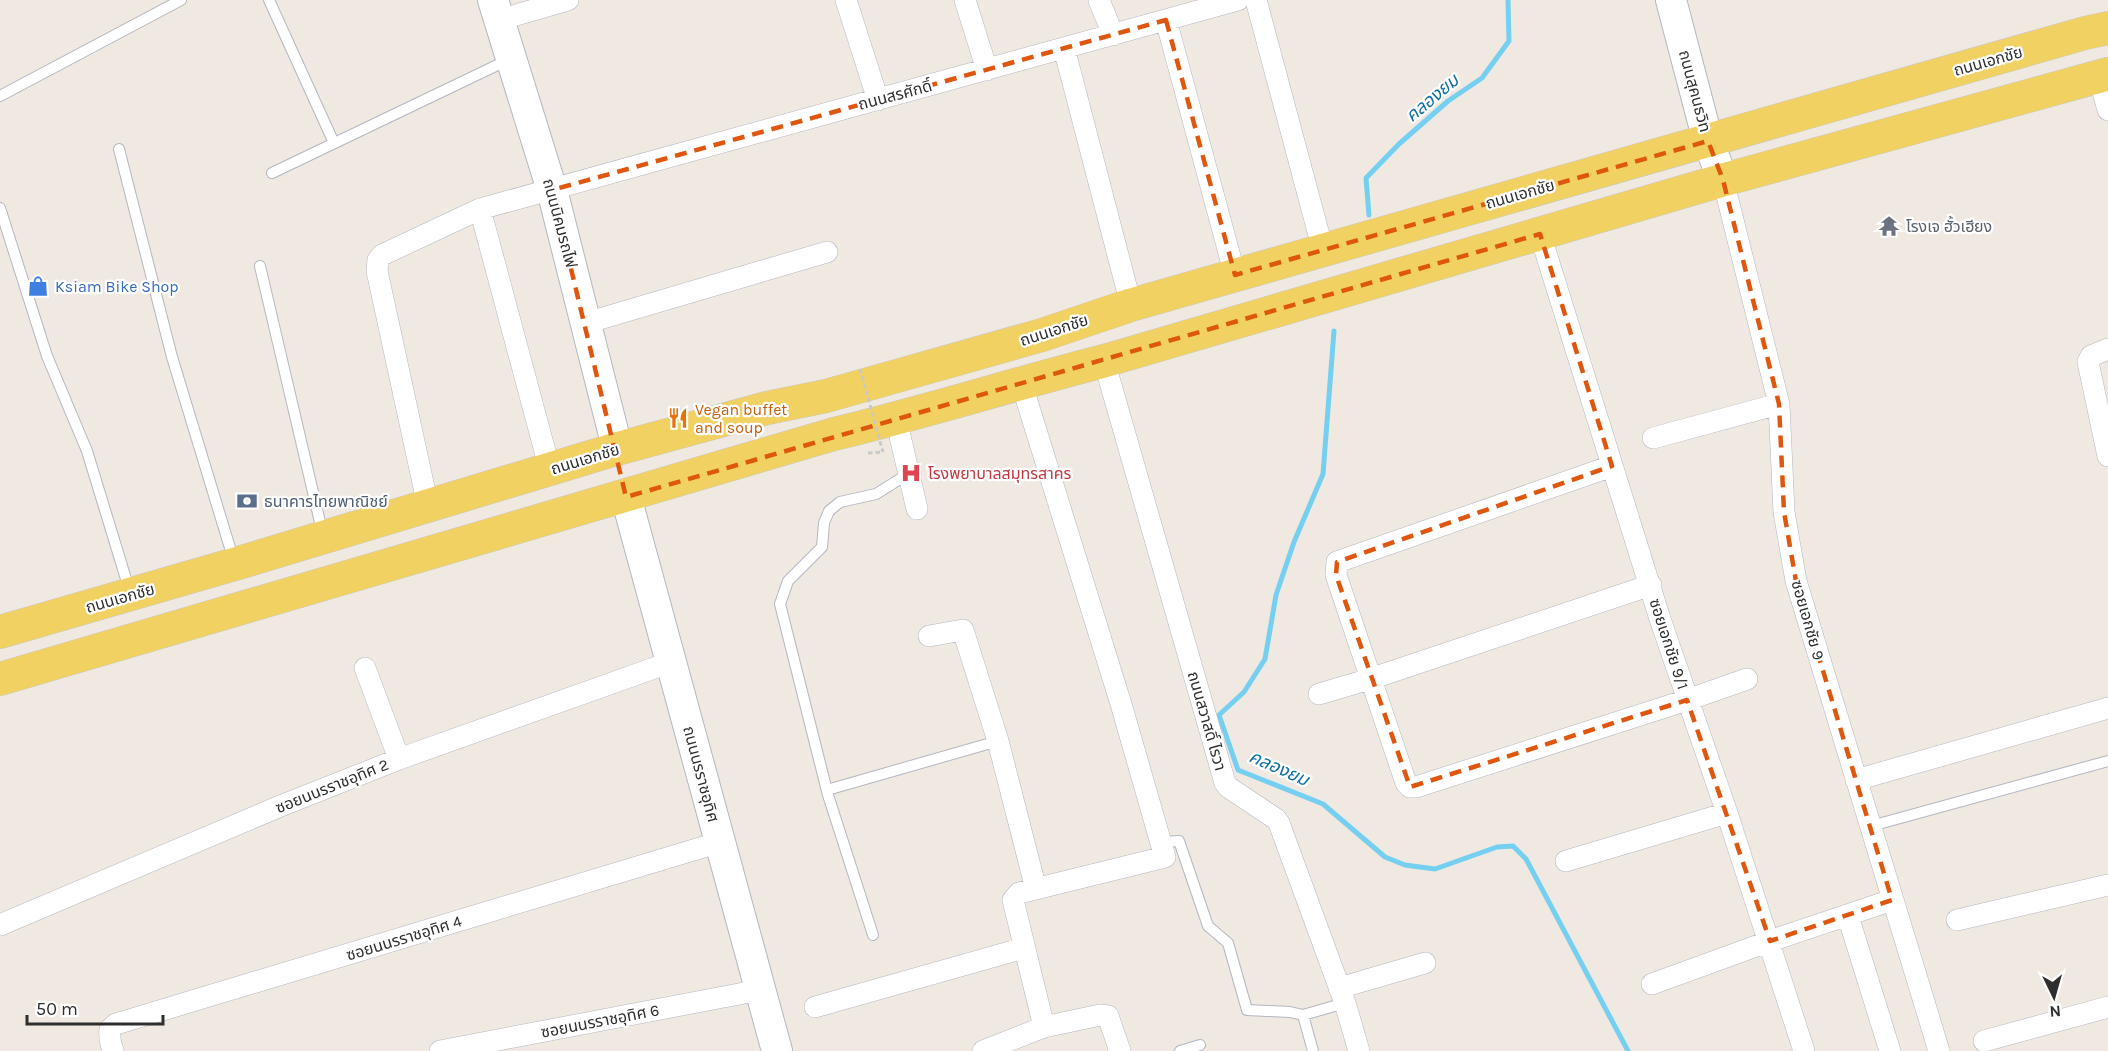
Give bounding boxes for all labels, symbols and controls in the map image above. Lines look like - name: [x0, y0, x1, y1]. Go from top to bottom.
- street label: ถนนเอกชัย: [1951, 42, 2025, 80]
- street label: ถนนสุคนธวิท: [1675, 48, 1715, 134]
- water label: คลองยม: [1401, 68, 1465, 127]
- street label: ถนนสรศักดิ์: [856, 76, 934, 114]
- street label: ถนนเอกชัย: [1483, 175, 1557, 213]
- street label: ถนนนิคมรถไฟ: [539, 176, 581, 270]
- temple icon: โรงเจ ฮั้วเฮียง: [1877, 214, 1901, 238]
- place label: โรงเจ ฮั้วเฮียง: [1906, 215, 1992, 236]
- shop icon: Ksiam Bike Shop: [26, 274, 50, 298]
- place label: Ksiam Bike Shop: [55, 277, 179, 296]
- street label: ถนนเอกชัย: [1017, 310, 1091, 350]
- place label: Vegan buffet and soup: [695, 400, 787, 437]
- restaurant icon: Vegan buffet and soup: [666, 406, 690, 430]
- street label: ถนนเอกชัย: [548, 440, 622, 478]
- hospital icon: โรงพยาบาลสมุทรสาคร: [899, 461, 923, 485]
- place label: โรงพยาบาลสมุทรสาคร: [928, 464, 1072, 483]
- bank icon: ธนาคารไทยพาณิชย์: [235, 489, 259, 513]
- place label: ธนาคารไทยพาณิชย์: [264, 492, 388, 511]
- street label: ซอยเอกชัย 9: [1788, 578, 1828, 662]
- street label: ถนนเอกชัย: [83, 579, 157, 617]
- street label: ซอยเอกชัย 9/1: [1645, 596, 1693, 692]
- street label: ถนนสวาสดิ์ ไรวา: [1184, 669, 1230, 773]
- street label: ถนนนรราชอุทิศ: [679, 724, 723, 824]
- water label: คลองยม: [1246, 745, 1314, 792]
- street label: ซอยนนรราชอุทิศ 2: [273, 755, 391, 817]
- street label: ซอยนนรราชอุทิศ 4: [344, 911, 464, 965]
- north arrow: [2024, 967, 2084, 1027]
- scale bar: [27, 988, 164, 1026]
- text: 50 m: [36, 998, 78, 1020]
- street label: ซอยนนรราชอุทิศ 6: [539, 1000, 661, 1042]
- text: N: [2049, 1001, 2062, 1021]

